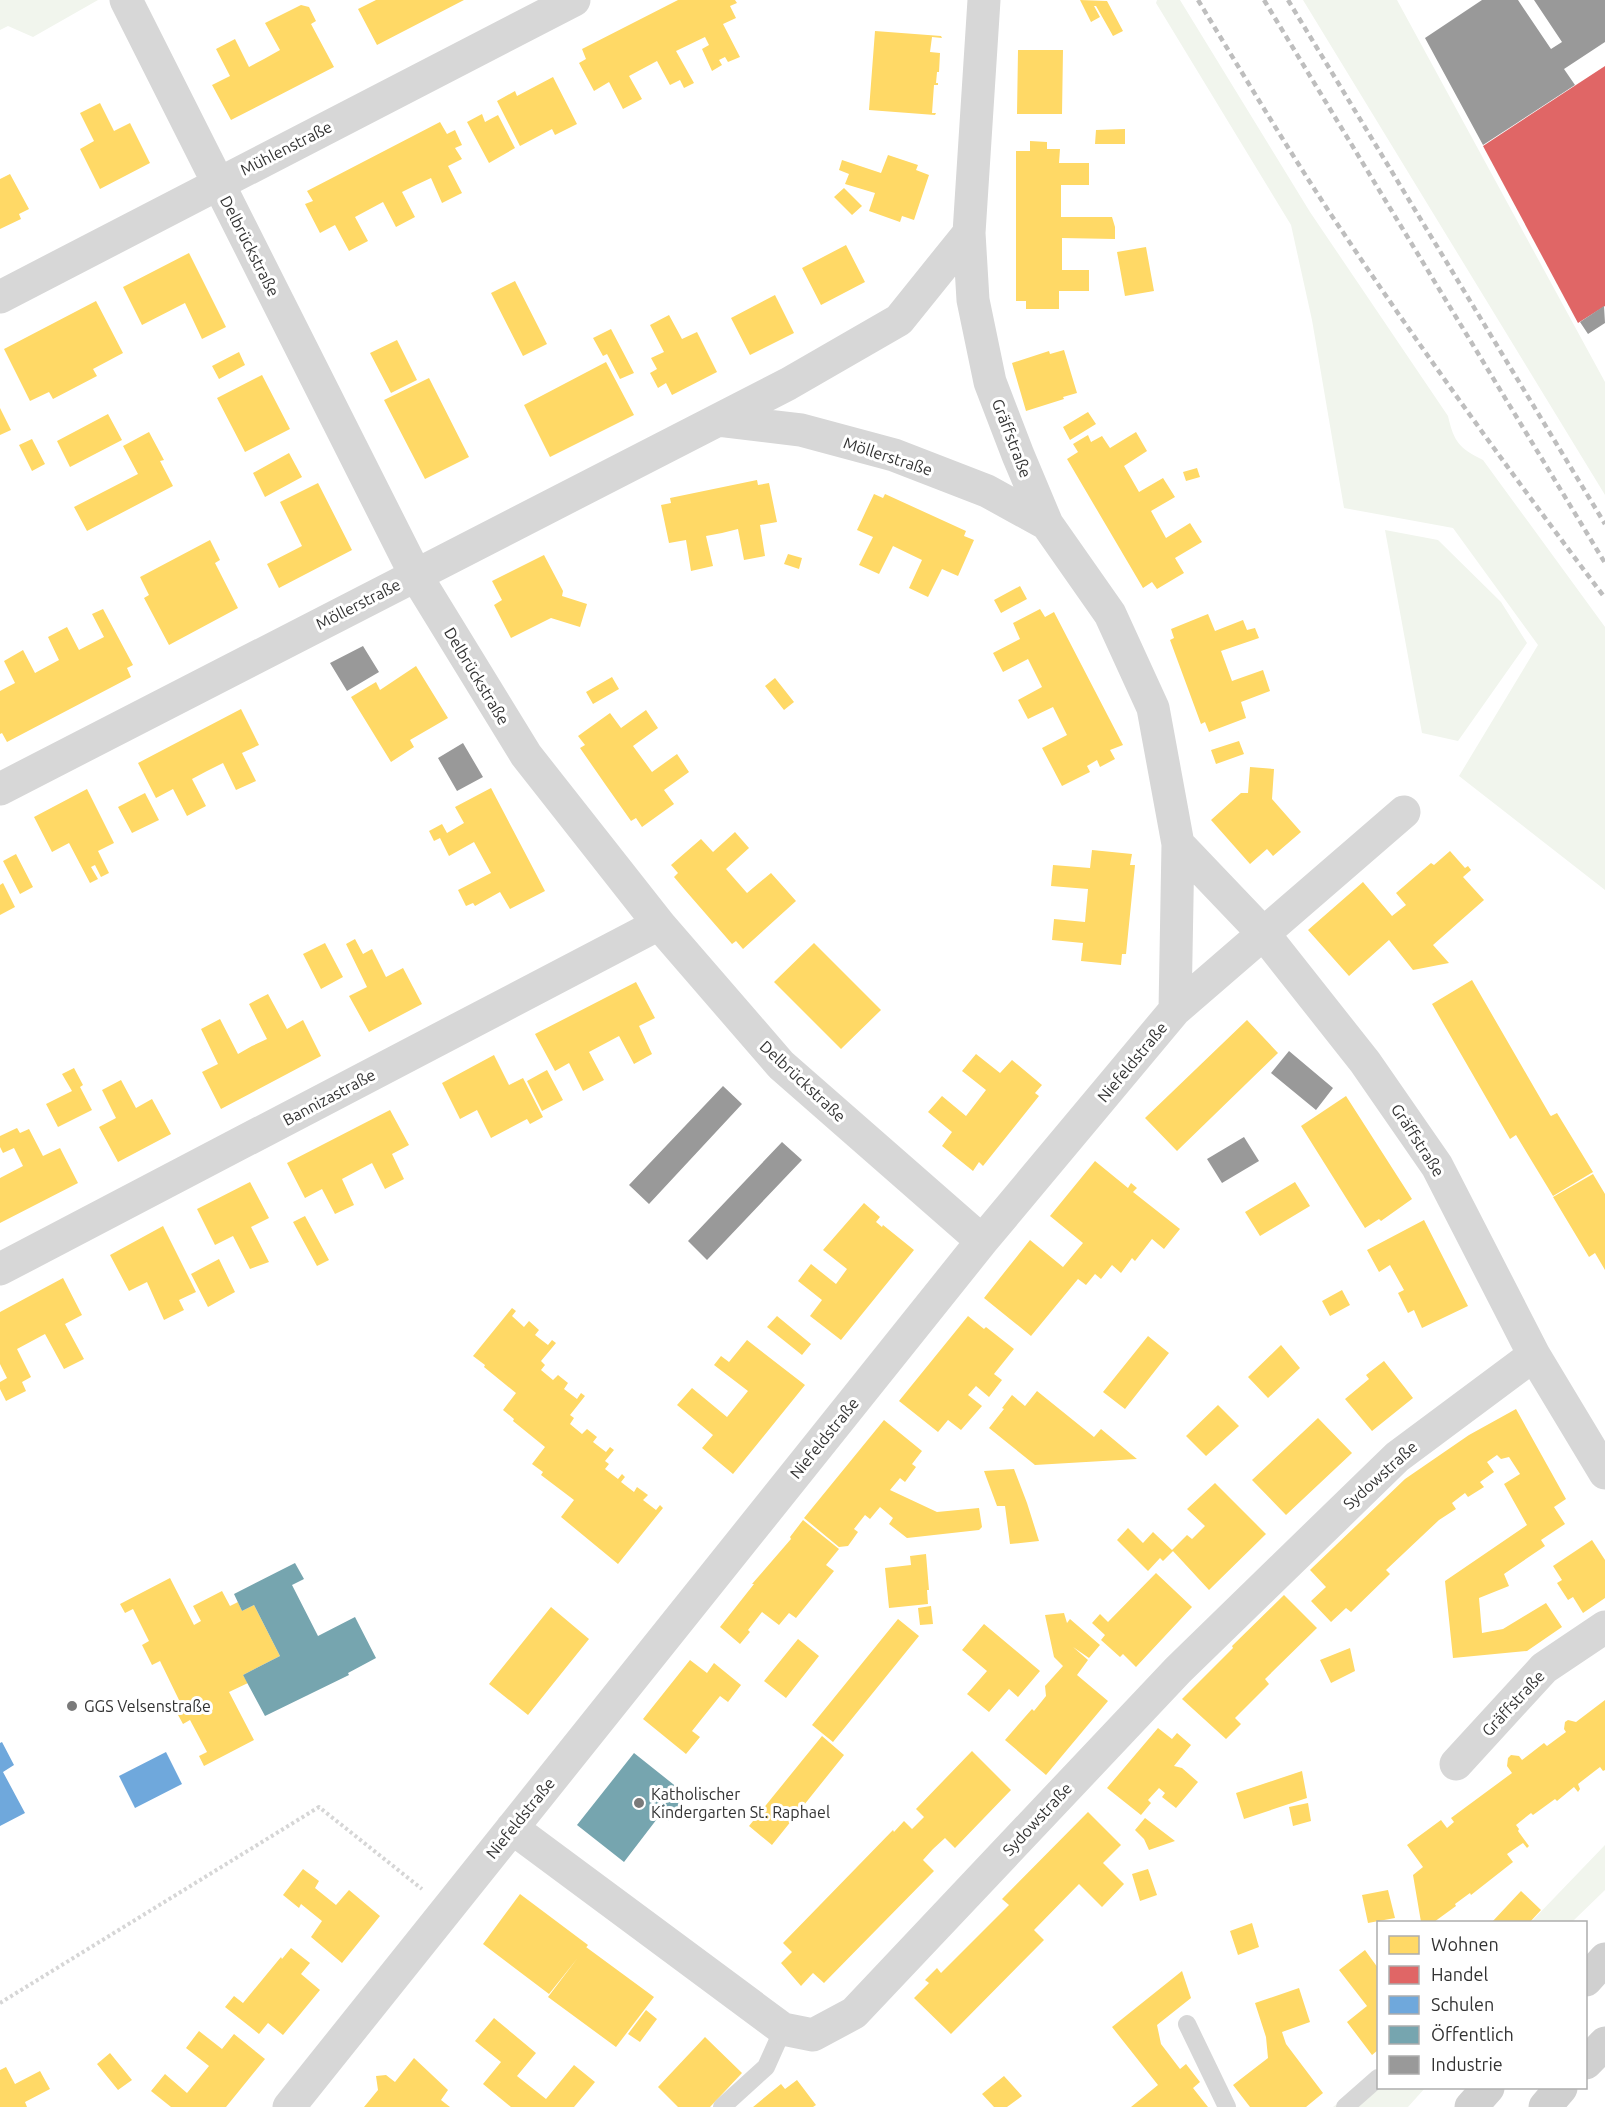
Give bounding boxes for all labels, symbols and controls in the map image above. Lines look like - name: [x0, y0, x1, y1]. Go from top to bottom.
- street label: Mühlenstraße: [237, 117, 335, 179]
- street label: Delbrückstraße: [217, 193, 283, 299]
- street label: Gräffstraße: [989, 396, 1035, 480]
- street label: Möllerstraße: [841, 433, 935, 479]
- street label: Möllerstraße: [313, 575, 403, 633]
- street label: Delbrückstraße: [441, 624, 513, 728]
- street label: Niefeldstraße: [1093, 1018, 1171, 1106]
- street label: Delbrückstraße: [756, 1037, 850, 1125]
- street label: Bannizastraße: [280, 1065, 378, 1129]
- street label: Gräffstraße: [1388, 1100, 1448, 1180]
- street label: Niefeldstraße: [786, 1394, 862, 1482]
- street label: Sydowstraße: [1339, 1437, 1421, 1513]
- street label: Gräffstraße: [1478, 1666, 1548, 1740]
- place label: GGS Velsenstraße: [84, 1697, 211, 1715]
- marker: GGS Velsenstraße: [65, 1699, 79, 1713]
- street label: Niefeldstraße: [482, 1774, 558, 1862]
- street label: Sydowstraße: [999, 1779, 1075, 1859]
- place label: Katholischer Kindergarten St. Raphael: [651, 1785, 830, 1821]
- marker: Katholischer Kindergarten St. Raphael: [632, 1796, 646, 1810]
- legend: [1377, 1921, 1587, 2089]
- text: Wohnen: [1431, 1934, 1499, 1954]
- text: Handel: [1431, 1964, 1489, 1984]
- text: Schulen: [1431, 1994, 1494, 2014]
- text: Öffentlich: [1431, 2024, 1514, 2044]
- text: Industrie: [1431, 2054, 1503, 2074]

